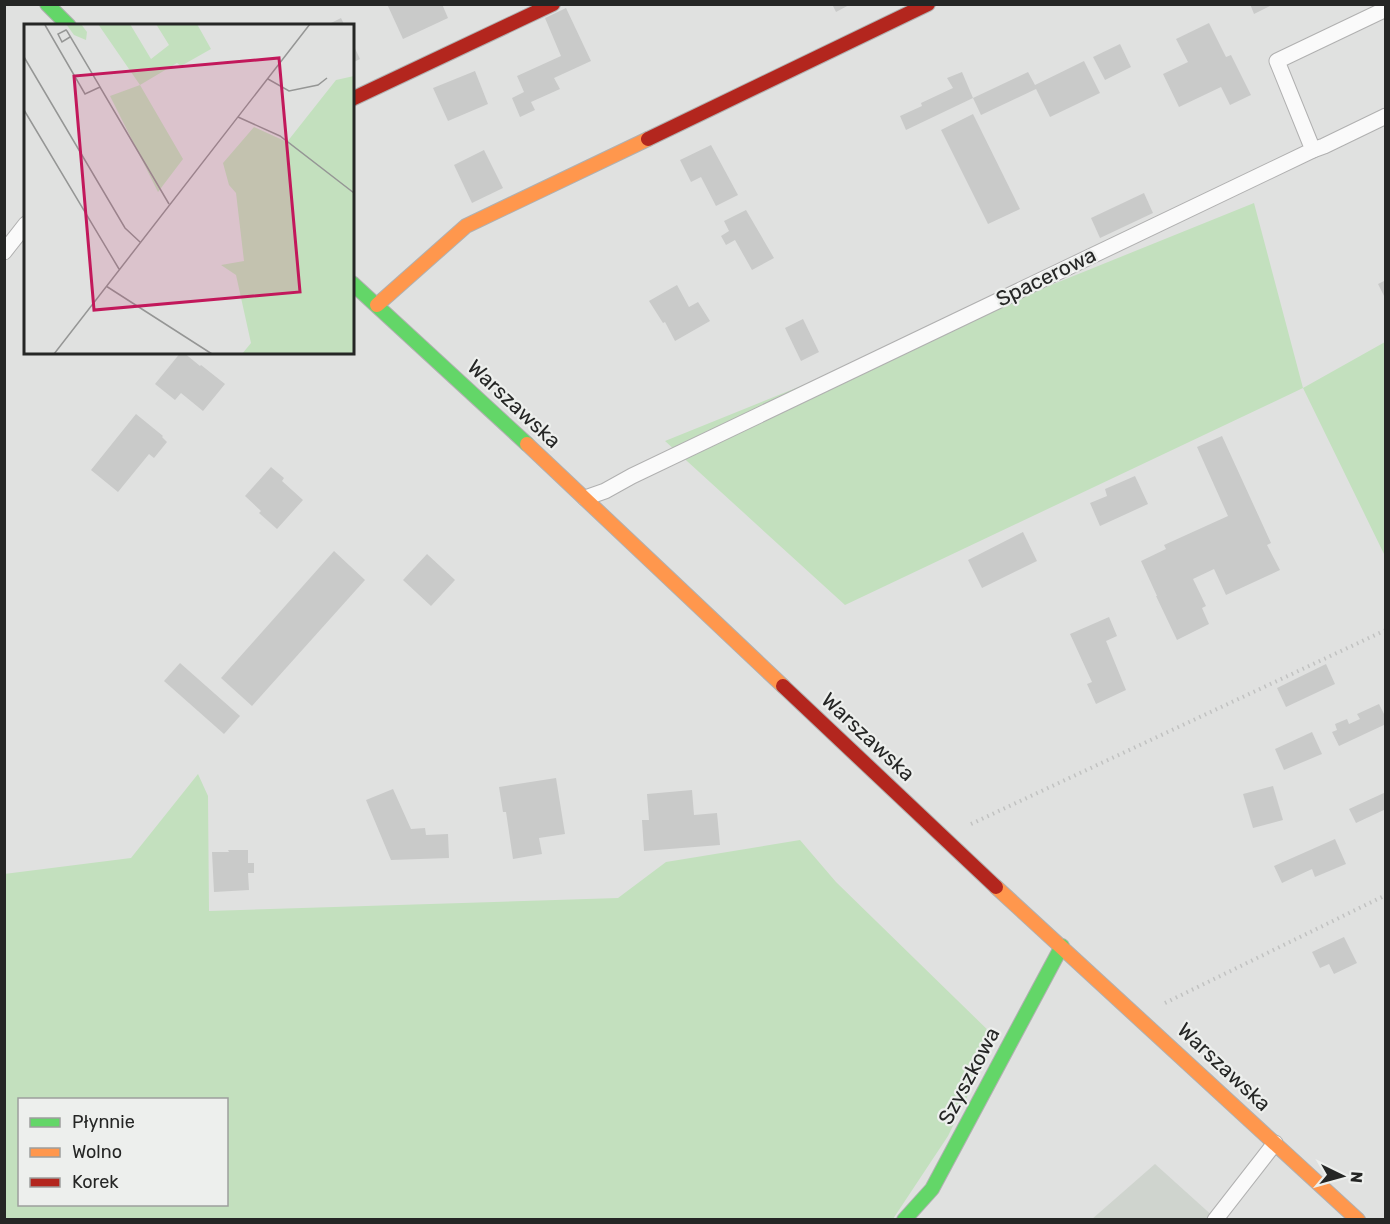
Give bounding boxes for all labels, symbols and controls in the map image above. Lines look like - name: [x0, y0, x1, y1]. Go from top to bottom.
- inset map: [24, 24, 354, 354]
- street label: Spacerowa: [992, 242, 1100, 311]
- street label: Warszawska: [463, 354, 566, 453]
- street label: Warszawska: [817, 687, 920, 786]
- street label: Warszawska: [1173, 1017, 1276, 1116]
- street label: Szyszkowa: [933, 1023, 1005, 1129]
- legend: [18, 1098, 228, 1206]
- text: Płynnie: [72, 1111, 135, 1133]
- text: Wolno: [72, 1141, 122, 1163]
- north arrow: [1312, 1146, 1372, 1206]
- text: Korek: [72, 1171, 119, 1193]
- text: N: [1346, 1171, 1366, 1184]

